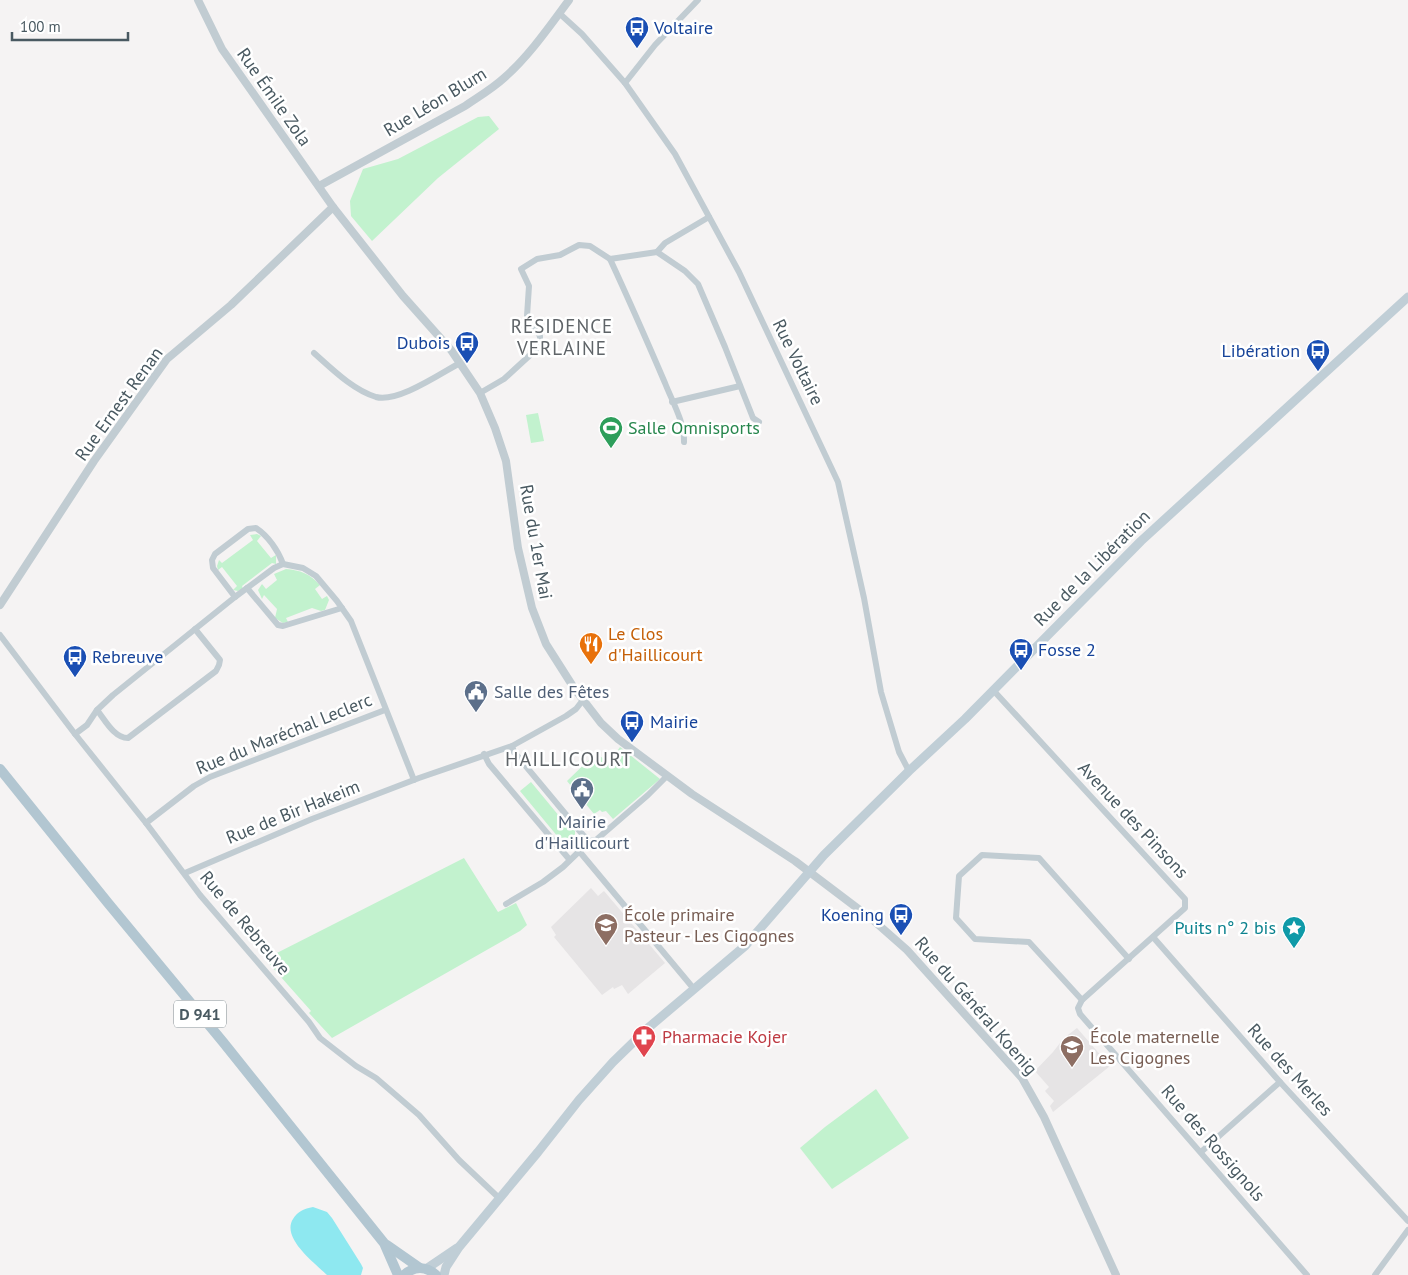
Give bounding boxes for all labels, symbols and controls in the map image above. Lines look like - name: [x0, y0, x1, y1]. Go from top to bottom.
- scale bar: [12, 10, 129, 42]
- bus stop icon: Voltaire: [624, 15, 650, 49]
- place label: Voltaire: [653, 16, 713, 39]
- text: 100 m: [20, 17, 61, 36]
- street label: Rue Émile Zola: [232, 43, 317, 150]
- street label: Rue Léon Blum: [379, 62, 490, 141]
- district label: RÉSIDENCE VERLAINE: [511, 314, 613, 360]
- street label: Rue Voltaire: [768, 315, 829, 409]
- bus stop icon: Dubois: [454, 330, 480, 364]
- place label: Dubois: [397, 331, 450, 354]
- bus stop icon: Libération: [1305, 338, 1331, 372]
- place label: Libération: [1222, 339, 1300, 362]
- street label: Rue Ernest Renan: [70, 342, 168, 465]
- sports icon: Salle Omnisports: [598, 415, 624, 449]
- place label: Salle Omnisports: [628, 416, 760, 439]
- street label: Rue du 1er Mai: [515, 483, 558, 601]
- street label: Rue de la Libération: [1029, 505, 1155, 631]
- place label: Le Clos d'Haillicourt: [608, 622, 703, 666]
- restaurant icon: Le Clos d'Haillicourt: [578, 631, 604, 665]
- bus stop icon: Fosse 2: [1008, 637, 1034, 671]
- place label: Fosse 2: [1038, 638, 1096, 661]
- bus stop icon: Rebreuve: [62, 644, 88, 678]
- place label: Rebreuve: [92, 645, 163, 668]
- public building icon: Salle des Fêtes: [463, 679, 489, 713]
- place label: Salle des Fêtes: [494, 680, 609, 703]
- street label: Rue du Maréchal Leclerc: [193, 688, 375, 779]
- bus stop icon: Mairie: [619, 709, 645, 743]
- place label: Mairie: [650, 710, 698, 733]
- district label: HAILLICOURT: [505, 746, 633, 772]
- street label: Avenue des Pinsons: [1073, 756, 1193, 883]
- street label: Rue de Bir Hakeim: [223, 774, 363, 849]
- public building icon: Mairie d'Haillicourt: [569, 776, 595, 810]
- place label: Mairie d'Haillicourt: [535, 810, 629, 854]
- street label: Rue de Rebreuve: [195, 866, 296, 980]
- bus stop icon: Koening: [888, 902, 914, 936]
- place label: École primaire Pasteur - Les Cigognes: [624, 903, 794, 947]
- place label: Koening: [821, 903, 884, 926]
- school or university icon: École primaire Pasteur - Les Cigognes: [593, 912, 619, 946]
- place icon: Puits n° 2 bis: [1281, 915, 1307, 949]
- place label: Puits n° 2 bis: [1175, 916, 1276, 939]
- street label: Rue du Général Koenig: [910, 932, 1043, 1080]
- road number: D 941: [174, 1001, 226, 1028]
- street label: Rue des Merles: [1243, 1019, 1338, 1121]
- pharmacy icon: Pharmacie Kojer: [631, 1024, 657, 1058]
- place label: Pharmacie Kojer: [662, 1025, 787, 1048]
- place label: École maternelle Les Cigognes: [1090, 1025, 1220, 1069]
- school or university icon: École maternelle Les Cigognes: [1059, 1034, 1085, 1068]
- street label: Rue des Rossignols: [1157, 1080, 1270, 1206]

